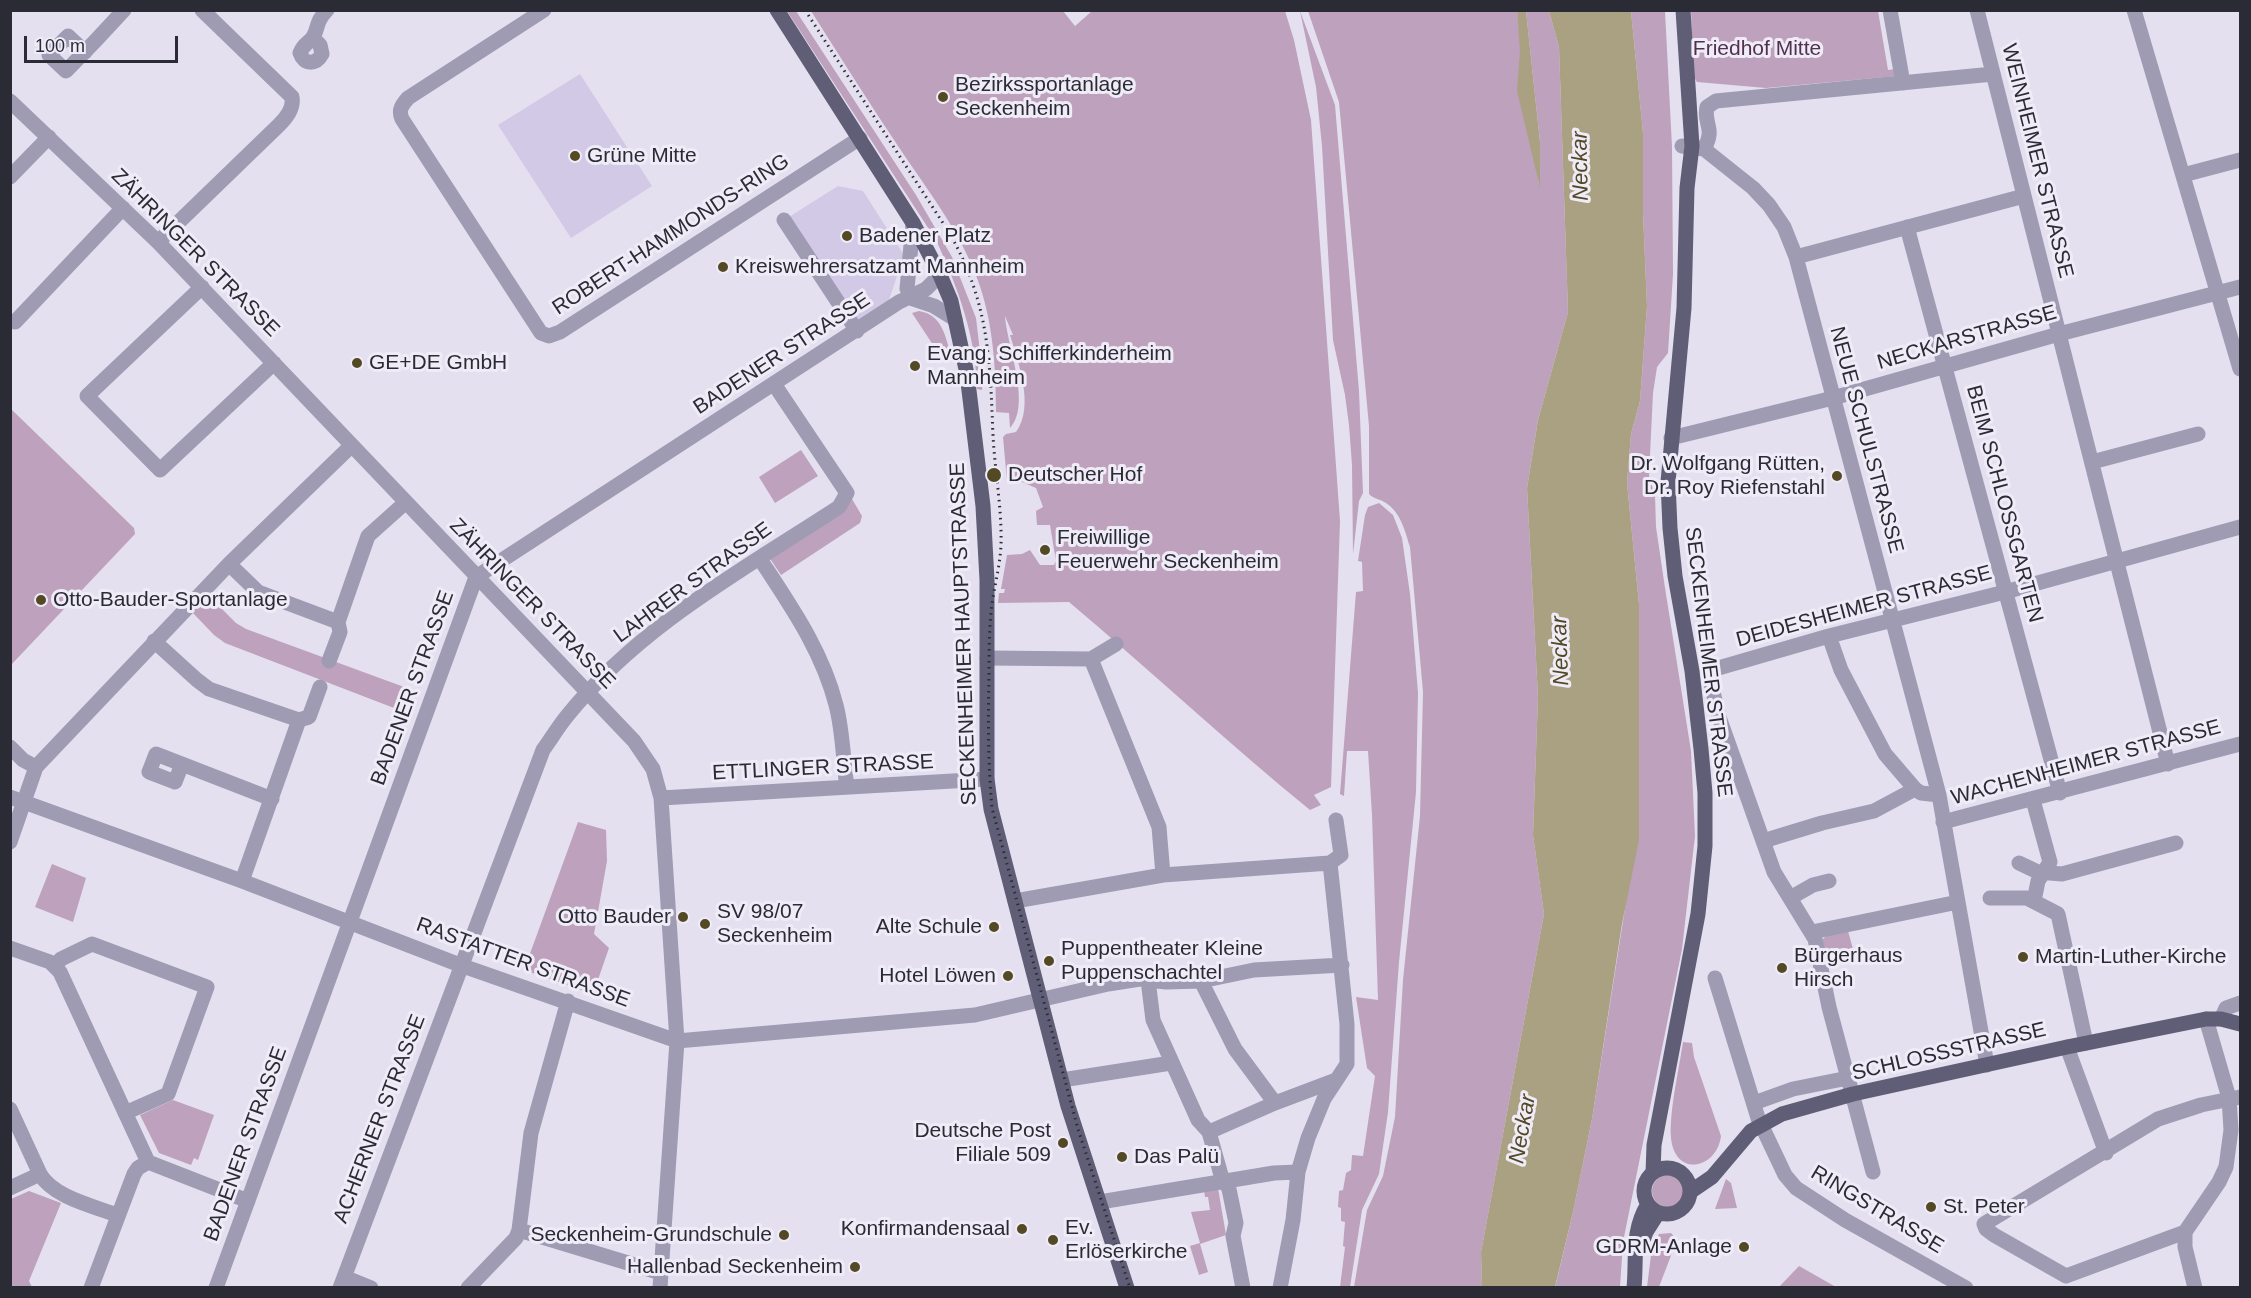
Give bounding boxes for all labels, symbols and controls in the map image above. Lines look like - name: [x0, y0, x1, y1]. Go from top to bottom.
- scale bar: [27, 24, 182, 62]
- text: 100 m: [35, 36, 85, 56]
- park label: Friedhof Mitte: [1693, 36, 1821, 62]
- street label: WEINHEIMER STRASSE: [1996, 41, 2078, 281]
- place label: Bezirkssportanlage Seckenheim: [955, 72, 1134, 122]
- marker: Bezirkssportanlage Seckenheim: [936, 90, 950, 104]
- water label: Neckar: [1567, 131, 1595, 201]
- place label: Grüne Mitte: [587, 143, 697, 169]
- street label: ROBERT-HAMMONDS-RING: [548, 149, 794, 321]
- marker: Grüne Mitte: [568, 149, 582, 163]
- street label: ZÄHRINGER STRASSE: [106, 164, 284, 342]
- place label: Badener Platz: [859, 223, 991, 249]
- marker: Badener Platz: [840, 229, 854, 243]
- place label: Kreiswehrersatzamt Mannheim: [735, 254, 1024, 280]
- marker: Kreiswehrersatzamt Mannheim: [716, 260, 730, 274]
- street label: BADENER STRASSE: [689, 288, 875, 420]
- street label: NECKARSTRASSE: [1874, 300, 2060, 376]
- street label: NEUE SCHULSTRASSE: [1824, 324, 1908, 556]
- place label: Evang. Schifferkinderheim Mannheim: [927, 341, 1172, 391]
- place label: GE+DE GmbH: [369, 350, 507, 376]
- marker: GE+DE GmbH: [350, 356, 364, 370]
- marker: Evang. Schifferkinderheim Mannheim: [908, 359, 922, 373]
- street label: BEIM SCHLOSSGARTEN: [1960, 383, 2048, 625]
- place label: Dr. Wolfgang Rütten, Dr. Roy Riefenstahl: [1630, 451, 1825, 501]
- street label: SECKENHEIMER HAUPTSTRASSE: [945, 462, 983, 806]
- place label: Deutscher Hof: [1008, 462, 1142, 488]
- marker: Deutscher Hof: [985, 466, 1003, 484]
- marker: Dr. Wolfgang Rütten, Dr. Roy Riefenstahl: [1830, 469, 1844, 483]
- street label: ZÄHRINGER STRASSE: [444, 513, 620, 695]
- street label: LAHRER STRASSE: [609, 517, 777, 649]
- place label: Freiwillige Feuerwehr Seckenheim: [1057, 525, 1279, 575]
- street label: SECKENHEIMER STRASSE: [1679, 526, 1737, 798]
- marker: Freiwillige Feuerwehr Seckenheim: [1038, 543, 1052, 557]
- street label: DEIDESHEIMER STRASSE: [1733, 561, 1995, 653]
- place label: Otto-Bauder-Sportanlage: [53, 587, 288, 613]
- street label: BADENER STRASSE: [366, 587, 460, 789]
- marker: Otto-Bauder-Sportanlage: [34, 593, 48, 607]
- water label: Neckar: [1547, 616, 1575, 686]
- street label: WACHENHEIMER STRASSE: [1948, 715, 2224, 811]
- street label: ETTLINGER STRASSE: [712, 750, 934, 786]
- place label: SV 98/07 Seckenheim: [717, 899, 833, 949]
- place label: Otto Bauder: [558, 904, 671, 930]
- marker: Otto Bauder: [676, 910, 690, 924]
- street label: RASTATTER STRASSE: [413, 913, 633, 1013]
- place label: Alte Schule: [876, 914, 982, 940]
- marker: SV 98/07 Seckenheim: [698, 917, 712, 931]
- marker: Alte Schule: [987, 920, 1001, 934]
- place label: Puppentheater Kleine Puppenschachtel: [1061, 936, 1263, 986]
- place label: Bürgerhaus Hirsch: [1794, 943, 1903, 993]
- place label: Martin-Luther-Kirche: [2035, 944, 2226, 970]
- marker: Martin-Luther-Kirche: [2016, 950, 2030, 964]
- marker: Puppentheater Kleine Puppenschachtel: [1042, 954, 1056, 968]
- marker: Bürgerhaus Hirsch: [1775, 961, 1789, 975]
- place label: Hotel Löwen: [879, 963, 996, 989]
- marker: Hotel Löwen: [1001, 969, 1015, 983]
- street label: ACHERNER STRASSE: [329, 1011, 431, 1227]
- street label: SCHLOSSSTRASSE: [1850, 1017, 2048, 1087]
- street label: BADENER STRASSE: [199, 1043, 293, 1245]
- water label: Neckar: [1504, 1092, 1542, 1166]
- place label: Deutsche Post Filiale 509: [914, 1118, 1051, 1168]
- marker: Deutsche Post Filiale 509: [1056, 1136, 1070, 1150]
- place label: Das Palü: [1134, 1144, 1219, 1170]
- marker: Das Palü: [1115, 1150, 1129, 1164]
- street label: RINGSTRASSE: [1806, 1160, 1948, 1260]
- place label: St. Peter: [1943, 1194, 2025, 1220]
- marker: St. Peter: [1924, 1200, 1938, 1214]
- place label: Ev. Erlöserkirche: [1065, 1215, 1188, 1265]
- place label: Konfirmandensaal: [841, 1216, 1010, 1242]
- place label: Seckenheim-Grundschule: [530, 1222, 772, 1248]
- marker: Konfirmandensaal: [1015, 1222, 1029, 1236]
- marker: Seckenheim-Grundschule: [777, 1228, 791, 1242]
- marker: Ev. Erlöserkirche: [1046, 1233, 1060, 1247]
- place label: GDRM-Anlage: [1595, 1234, 1732, 1260]
- marker: GDRM-Anlage: [1737, 1240, 1751, 1254]
- place label: Hallenbad Seckenheim: [627, 1254, 843, 1280]
- marker: Hallenbad Seckenheim: [848, 1260, 862, 1274]

